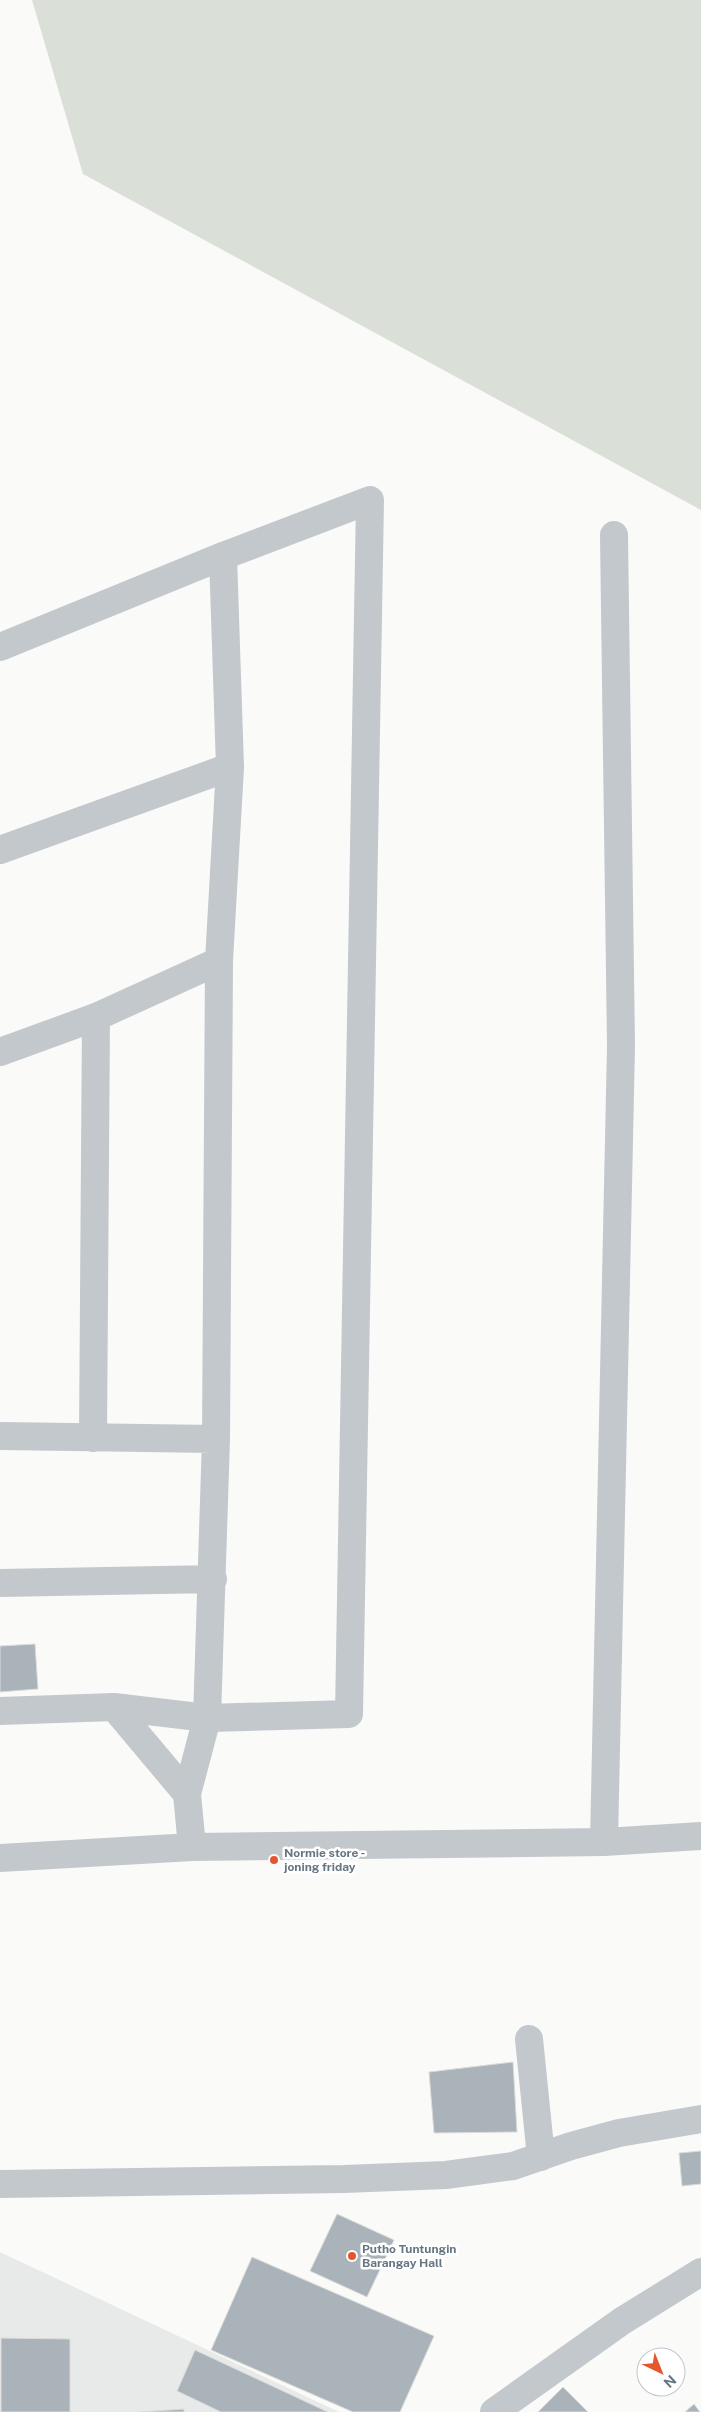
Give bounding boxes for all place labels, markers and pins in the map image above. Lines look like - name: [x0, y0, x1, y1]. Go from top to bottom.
- place label: Normie store - joning friday: [283, 1846, 365, 1874]
- marker: Normie store - joning friday: [268, 1854, 280, 1866]
- place label: Putho Tuntungin Barangay Hall: [362, 2242, 457, 2270]
- marker: Putho Tuntungin Barangay Hall: [346, 2250, 358, 2262]

